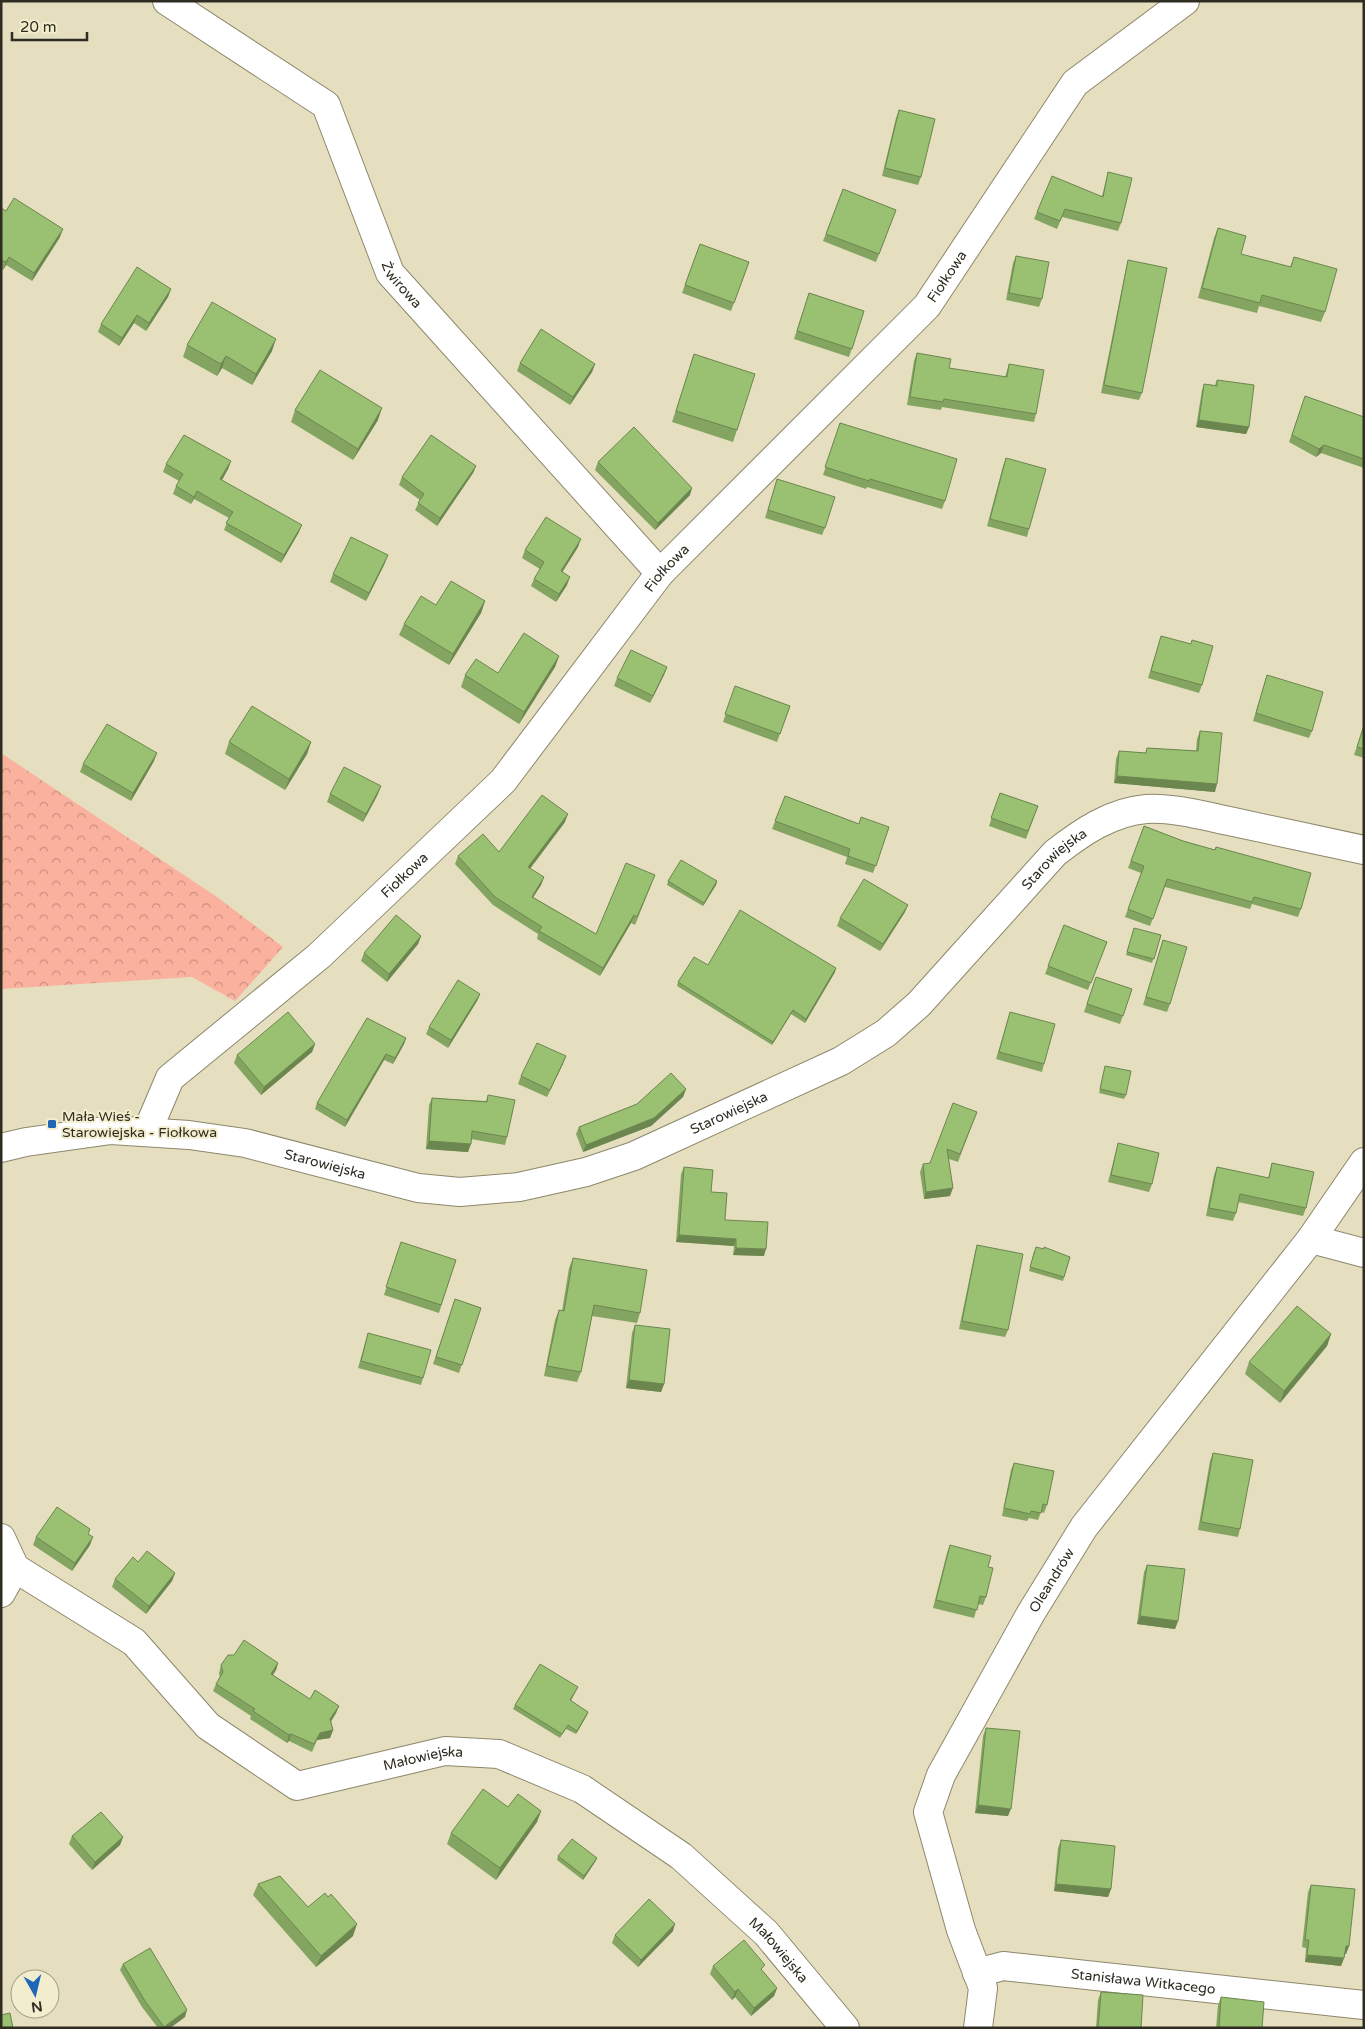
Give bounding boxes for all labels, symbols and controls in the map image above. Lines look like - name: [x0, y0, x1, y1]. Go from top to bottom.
- scale bar: [12, 10, 88, 42]
- text: 20 m: [20, 18, 57, 36]
- street label: Fiołkowa: [923, 247, 970, 306]
- street label: Żwirowa: [378, 259, 426, 312]
- street label: Fiołkowa: [640, 540, 693, 595]
- street label: Starowiejska: [1018, 824, 1090, 893]
- street label: Fiołkowa: [377, 848, 431, 901]
- street label: Starowiejska: [687, 1087, 770, 1138]
- place label: Mała Wieś - Starowiejska - Fiołkowa: [62, 1108, 217, 1141]
- marker: Mała Wieś - Starowiejska - Fiołkowa: [46, 1118, 58, 1130]
- street label: Starowiejska: [283, 1145, 368, 1183]
- street label: Oleandrów: [1025, 1545, 1078, 1616]
- street label: Małowiejska: [381, 1742, 464, 1774]
- street label: Małowiejska: [746, 1913, 812, 1986]
- street label: Stanisława Witkacego: [1070, 1965, 1216, 1997]
- north arrow: [10, 1969, 60, 2019]
- text: N: [30, 1997, 43, 2016]

